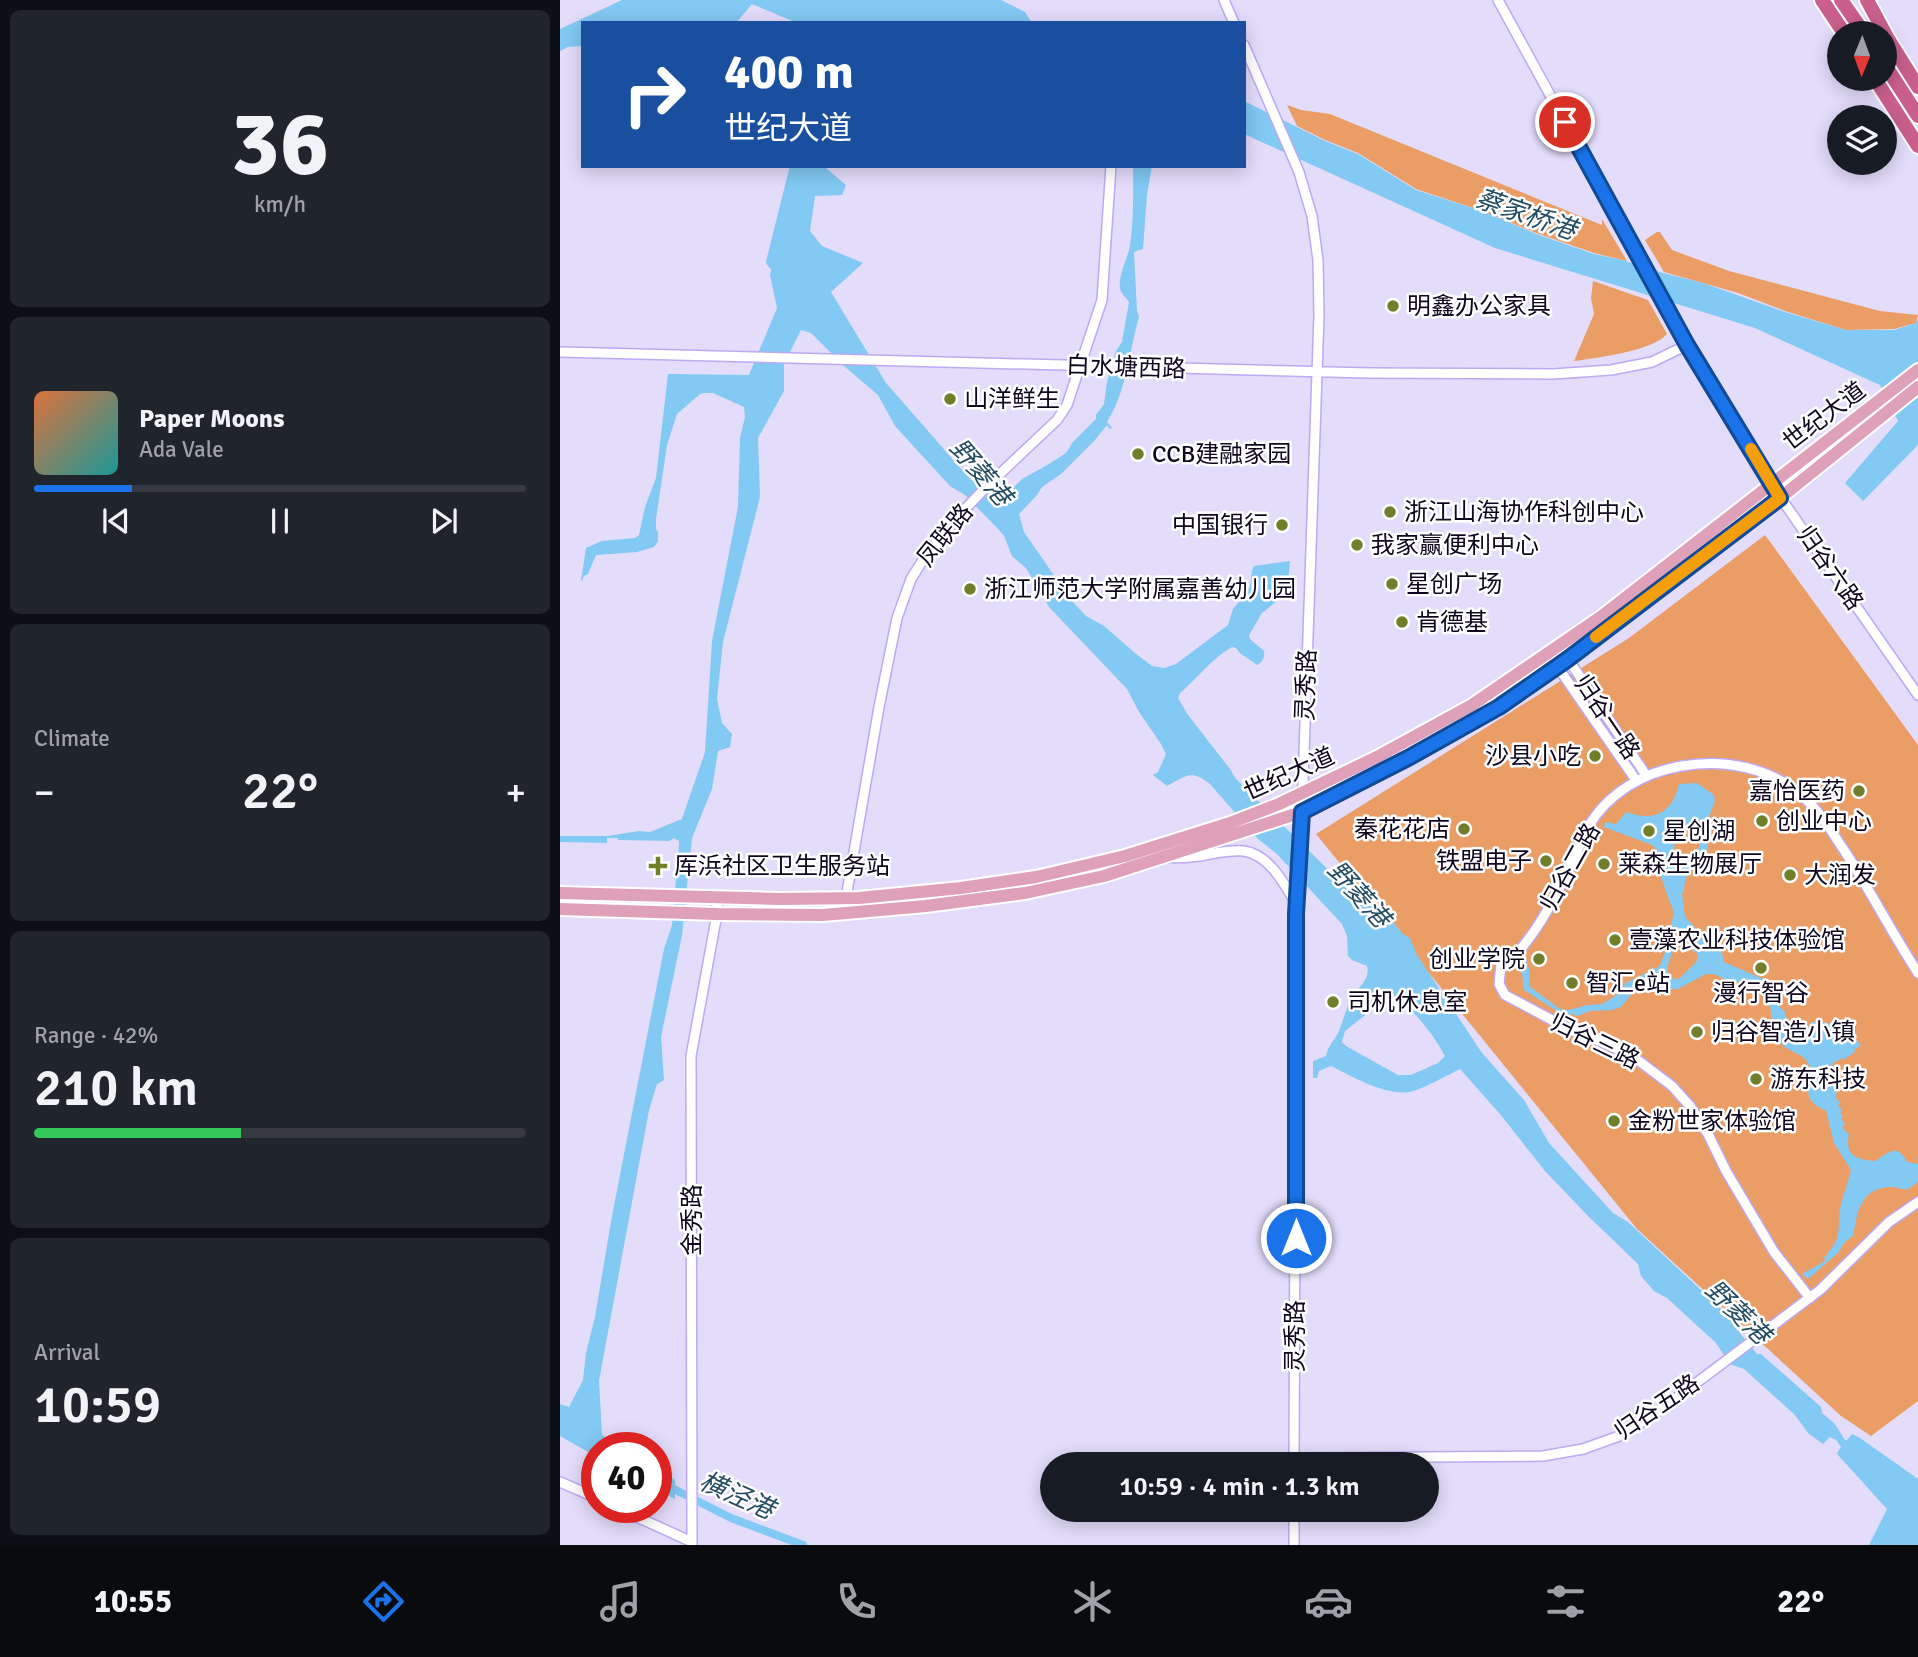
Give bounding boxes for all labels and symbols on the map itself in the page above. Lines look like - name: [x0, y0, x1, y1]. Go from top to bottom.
- north arrow: [1827, 21, 1897, 91]
- pin: [1535, 92, 1595, 152]
- water label: 蔡家桥港: [1471, 183, 1584, 248]
- place label: 明鑫办公家具: [1407, 291, 1551, 321]
- marker: 明鑫办公家具: [1385, 298, 1401, 314]
- street label: 白水塘西路: [1066, 350, 1186, 384]
- street label: 世纪大道: [1777, 375, 1871, 457]
- place label: 山洋鲜生: [964, 384, 1060, 414]
- marker: 山洋鲜生: [942, 391, 958, 407]
- water label: 野菱港: [943, 433, 1021, 516]
- place label: CCB建融家园: [1152, 439, 1291, 469]
- marker: CCB建融家园: [1130, 446, 1146, 462]
- place label: 浙江山海协作科创中心: [1404, 497, 1644, 527]
- street label: 凤联路: [911, 498, 979, 572]
- marker: 浙江山海协作科创中心: [1382, 504, 1398, 520]
- place label: 中国银行: [1172, 510, 1268, 540]
- marker: 中国银行: [1274, 517, 1290, 533]
- street label: 归谷六路: [1790, 520, 1870, 616]
- place label: 我家赢便利中心: [1371, 530, 1539, 560]
- marker: 我家赢便利中心: [1349, 537, 1365, 553]
- place label: 星创广场: [1406, 569, 1502, 599]
- place label: 浙江师范大学附属嘉善幼儿园: [984, 574, 1296, 604]
- marker: 星创广场: [1384, 576, 1400, 592]
- marker: 浙江师范大学附属嘉善幼儿园: [962, 581, 978, 597]
- place label: 肯德基: [1416, 607, 1488, 637]
- marker: 肯德基: [1394, 614, 1410, 630]
- street label: 灵秀路: [1290, 648, 1322, 722]
- street label: 归谷一路: [1568, 669, 1646, 765]
- street label: 世纪大道: [1239, 741, 1339, 807]
- place label: 沙县小吃: [1485, 741, 1581, 771]
- marker: 沙县小吃: [1587, 748, 1603, 764]
- place label: 嘉怡医药: [1749, 776, 1845, 806]
- marker: 嘉怡医药: [1851, 783, 1867, 799]
- place label: 创业中心: [1776, 806, 1872, 836]
- marker: 创业中心: [1754, 813, 1770, 829]
- place label: 秦花花店: [1354, 814, 1450, 844]
- place label: 星创湖: [1663, 816, 1735, 846]
- street label: 归谷二路: [1534, 818, 1606, 916]
- marker: 秦花花店: [1456, 821, 1472, 837]
- marker: 星创湖: [1641, 823, 1657, 839]
- place label: 铁盟电子: [1436, 846, 1532, 876]
- place label: 莱森生物展厅: [1618, 849, 1762, 879]
- place label: 厍浜社区卫生服务站: [674, 851, 890, 881]
- marker: 铁盟电子: [1538, 853, 1554, 869]
- water label: 野菱港: [1320, 855, 1399, 937]
- marker: 厍浜社区卫生服务站: [648, 856, 668, 876]
- marker: 莱森生物展厅: [1596, 856, 1612, 872]
- place label: 大润发: [1804, 860, 1876, 890]
- marker: 大润发: [1782, 867, 1798, 883]
- place label: 壹藻农业科技体验馆: [1629, 925, 1845, 955]
- marker: 壹藻农业科技体验馆: [1607, 932, 1623, 948]
- place label: 创业学院: [1429, 944, 1525, 974]
- marker: 创业学院: [1531, 951, 1547, 967]
- marker: 漫行智谷: [1753, 960, 1769, 976]
- place label: 智汇e站: [1586, 968, 1670, 998]
- marker: 智汇e站: [1564, 975, 1580, 991]
- place label: 漫行智谷: [1713, 978, 1809, 1008]
- place label: 司机休息室: [1347, 987, 1467, 1017]
- marker: 司机休息室: [1325, 994, 1341, 1010]
- street label: 归谷三路: [1545, 1006, 1645, 1076]
- place label: 归谷智造小镇: [1711, 1017, 1855, 1047]
- marker: 归谷智造小镇: [1689, 1024, 1705, 1040]
- place label: 游东科技: [1770, 1064, 1866, 1094]
- marker: 游东科技: [1748, 1071, 1764, 1087]
- place label: 金粉世家体验馆: [1628, 1106, 1796, 1136]
- marker: 金粉世家体验馆: [1606, 1113, 1622, 1129]
- street label: 金秀路: [677, 1184, 707, 1256]
- position arrow: [1259, 1201, 1333, 1275]
- water label: 野菱港: [1698, 1274, 1779, 1354]
- street label: 灵秀路: [1280, 1300, 1310, 1372]
- street label: 归谷五路: [1609, 1368, 1705, 1446]
- speed limit sign: 40: [581, 1432, 672, 1523]
- water label: 横泾港: [694, 1465, 782, 1528]

